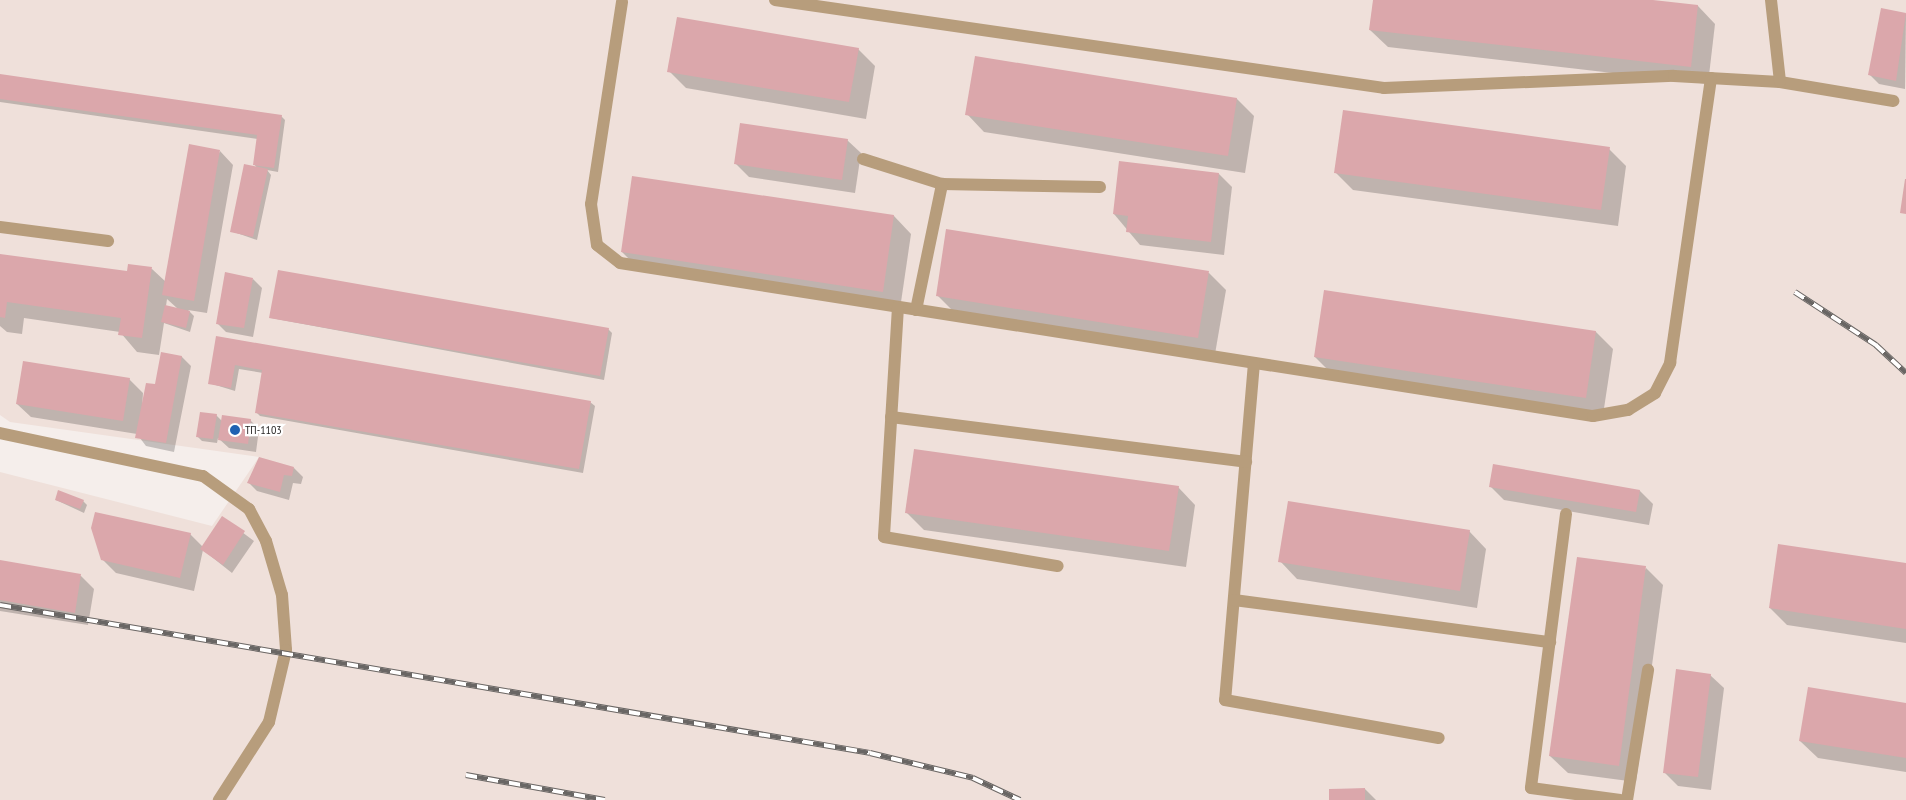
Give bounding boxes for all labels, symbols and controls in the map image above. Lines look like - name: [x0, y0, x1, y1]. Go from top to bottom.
- place label: ТП-1103: [245, 423, 282, 437]
- marker: ТП-1103: [229, 424, 241, 436]

